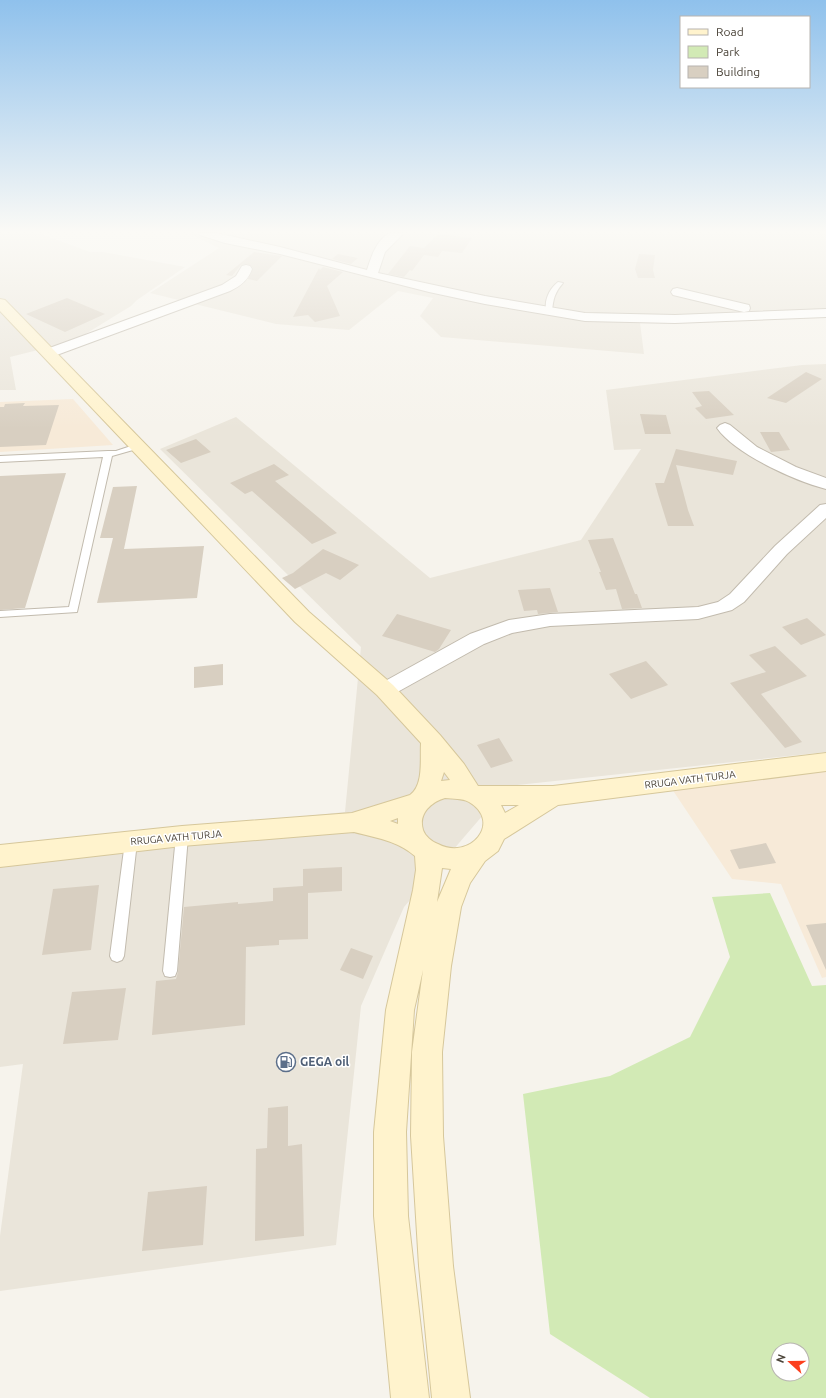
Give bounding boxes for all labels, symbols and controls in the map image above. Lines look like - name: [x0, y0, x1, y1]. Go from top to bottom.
- legend: [680, 16, 810, 88]
- text: Road: [716, 25, 744, 38]
- text: Park: [716, 45, 740, 58]
- text: Building: [716, 65, 760, 78]
- street label: RRUGA VATH TURJA: [644, 768, 737, 791]
- street label: RRUGA VATH TURJA: [130, 828, 223, 847]
- fuel station icon: GEGA oil: [275, 1051, 297, 1073]
- place label: GEGA oil: [300, 1055, 350, 1068]
- north arrow: [770, 1342, 810, 1382]
- text: N: [774, 1352, 788, 1364]

